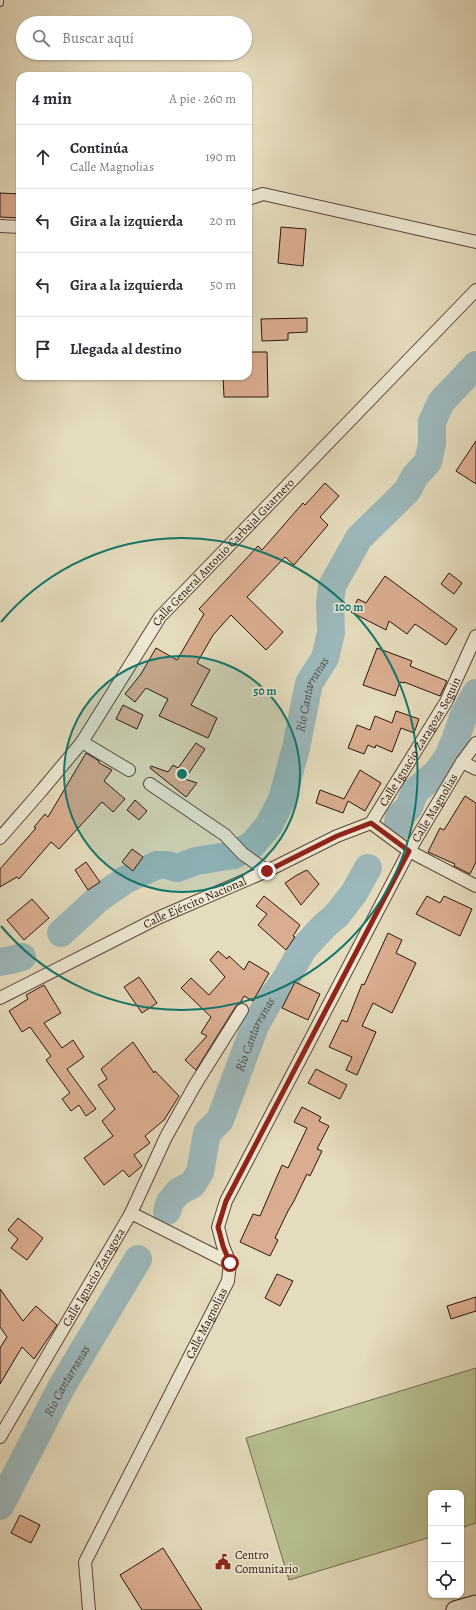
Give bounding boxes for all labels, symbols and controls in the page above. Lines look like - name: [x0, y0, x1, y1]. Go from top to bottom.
- search box: [16, 16, 252, 60]
- icon: search: [30, 27, 52, 49]
- text: Buscar aquí: [62, 28, 134, 48]
- text: 4 min: [32, 87, 72, 110]
- text: A pie · 260 m: [169, 90, 236, 107]
- text: Continúa: [70, 138, 128, 158]
- icon: ahead: [32, 146, 54, 168]
- text: 190 m: [205, 148, 236, 165]
- text: Calle Magnolias: [70, 158, 154, 175]
- icon: left: [32, 210, 54, 232]
- text: Gira a la izquierda: [70, 211, 183, 231]
- text: 20 m: [210, 212, 236, 229]
- icon: left: [32, 274, 54, 296]
- text: Gira a la izquierda: [70, 275, 183, 295]
- text: 50 m: [210, 276, 236, 293]
- icon: arrive: [32, 338, 54, 360]
- text: Llegada al destino: [70, 339, 182, 359]
- street label: Calle General Antonio Carbajal Guarnero: [148, 475, 298, 629]
- text: 100 m: [335, 599, 363, 615]
- water label: Rio Cantarranas: [291, 653, 333, 733]
- street label: Calle Ignacio Zaragoza Seguin: [375, 674, 464, 809]
- text: 50 m: [253, 683, 277, 699]
- centre of rings: [175, 767, 189, 781]
- street label: Calle Magnolias: [408, 770, 462, 845]
- route end: [258, 862, 276, 880]
- street label: Calle Ejército Nacional: [140, 873, 249, 932]
- water label: Rio Cantarranas: [230, 992, 278, 1073]
- street label: Calle Ignacio Zaragoza: [58, 1225, 129, 1329]
- route start: [221, 1254, 239, 1272]
- street label: Calle Magnolias: [182, 1285, 231, 1362]
- water label: Rio Cantarranas: [39, 1341, 94, 1419]
- map controls: [428, 1490, 464, 1598]
- button: +: [428, 1490, 464, 1526]
- button: −: [428, 1526, 464, 1562]
- place label: Centro Comunitario: [235, 1547, 298, 1577]
- public building icon: Centro Comunitario: [214, 1553, 232, 1571]
- button: locate: [428, 1562, 464, 1598]

